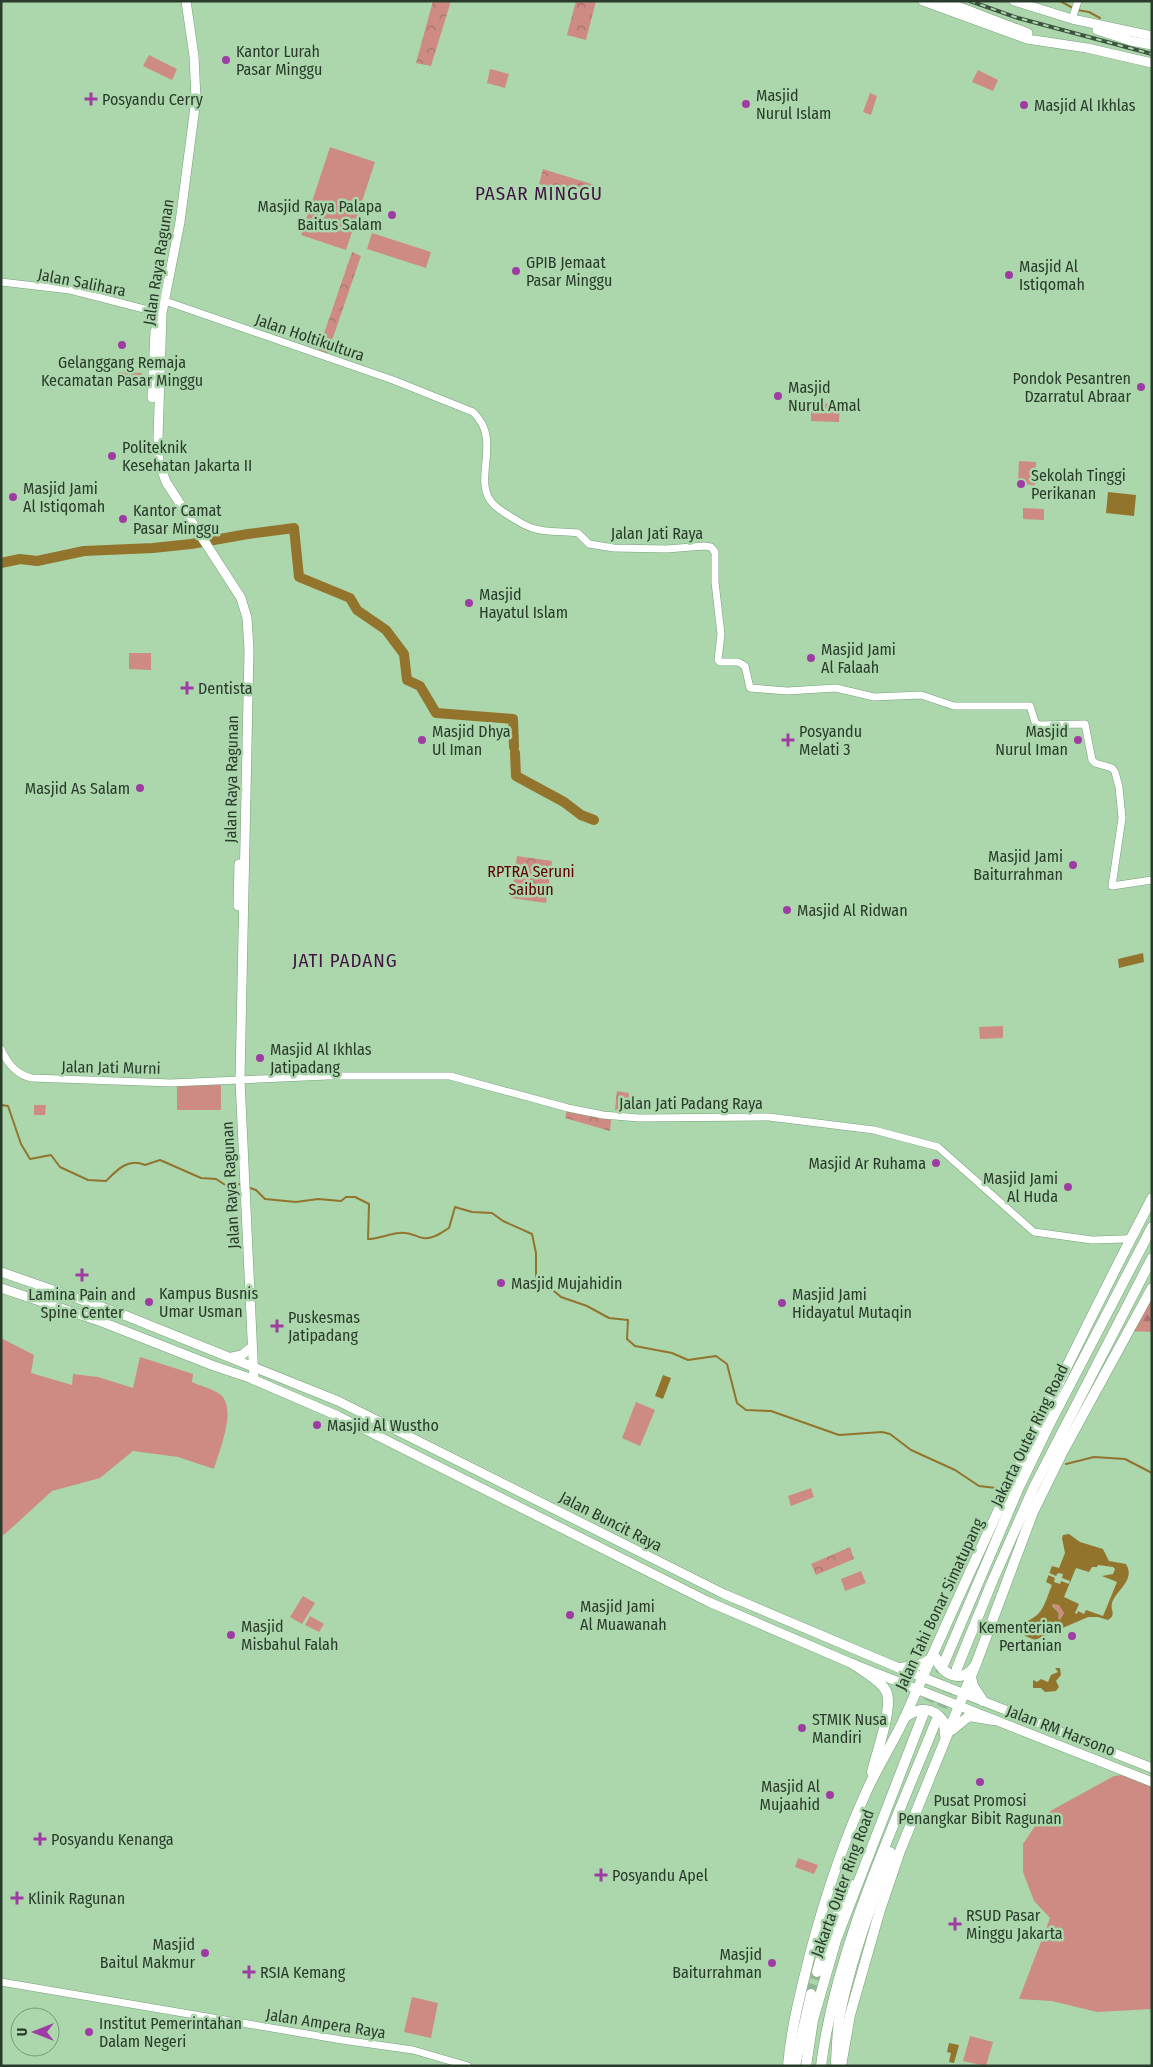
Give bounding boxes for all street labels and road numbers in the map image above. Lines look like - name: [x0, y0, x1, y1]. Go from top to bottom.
- street label: Jalan Raya Ragunan: [139, 198, 178, 327]
- street label: Jalan Salihara: [36, 265, 128, 300]
- street label: Jalan Holtikultura: [253, 310, 367, 365]
- street label: Jalan Jati Raya: [611, 524, 703, 543]
- street label: Jalan Raya Ragunan: [221, 715, 242, 843]
- street label: Jalan Jati Murni: [61, 1057, 161, 1078]
- street label: Jalan Jati Padang Raya: [619, 1094, 763, 1113]
- street label: Jalan Raya Ragunan: [218, 1121, 243, 1249]
- street label: Jakarta Outer Ring Road: [987, 1361, 1072, 1509]
- street label: Jalan Buncit Raya: [556, 1487, 665, 1556]
- street label: Jalan Tahi Bonar Simatupang: [891, 1515, 988, 1693]
- street label: Jalan RM Harsono: [1004, 1701, 1118, 1760]
- street label: Jakarta Outer Ring Road: [807, 1807, 878, 1960]
- street label: Jalan Ampera Raya: [265, 2005, 387, 2042]

